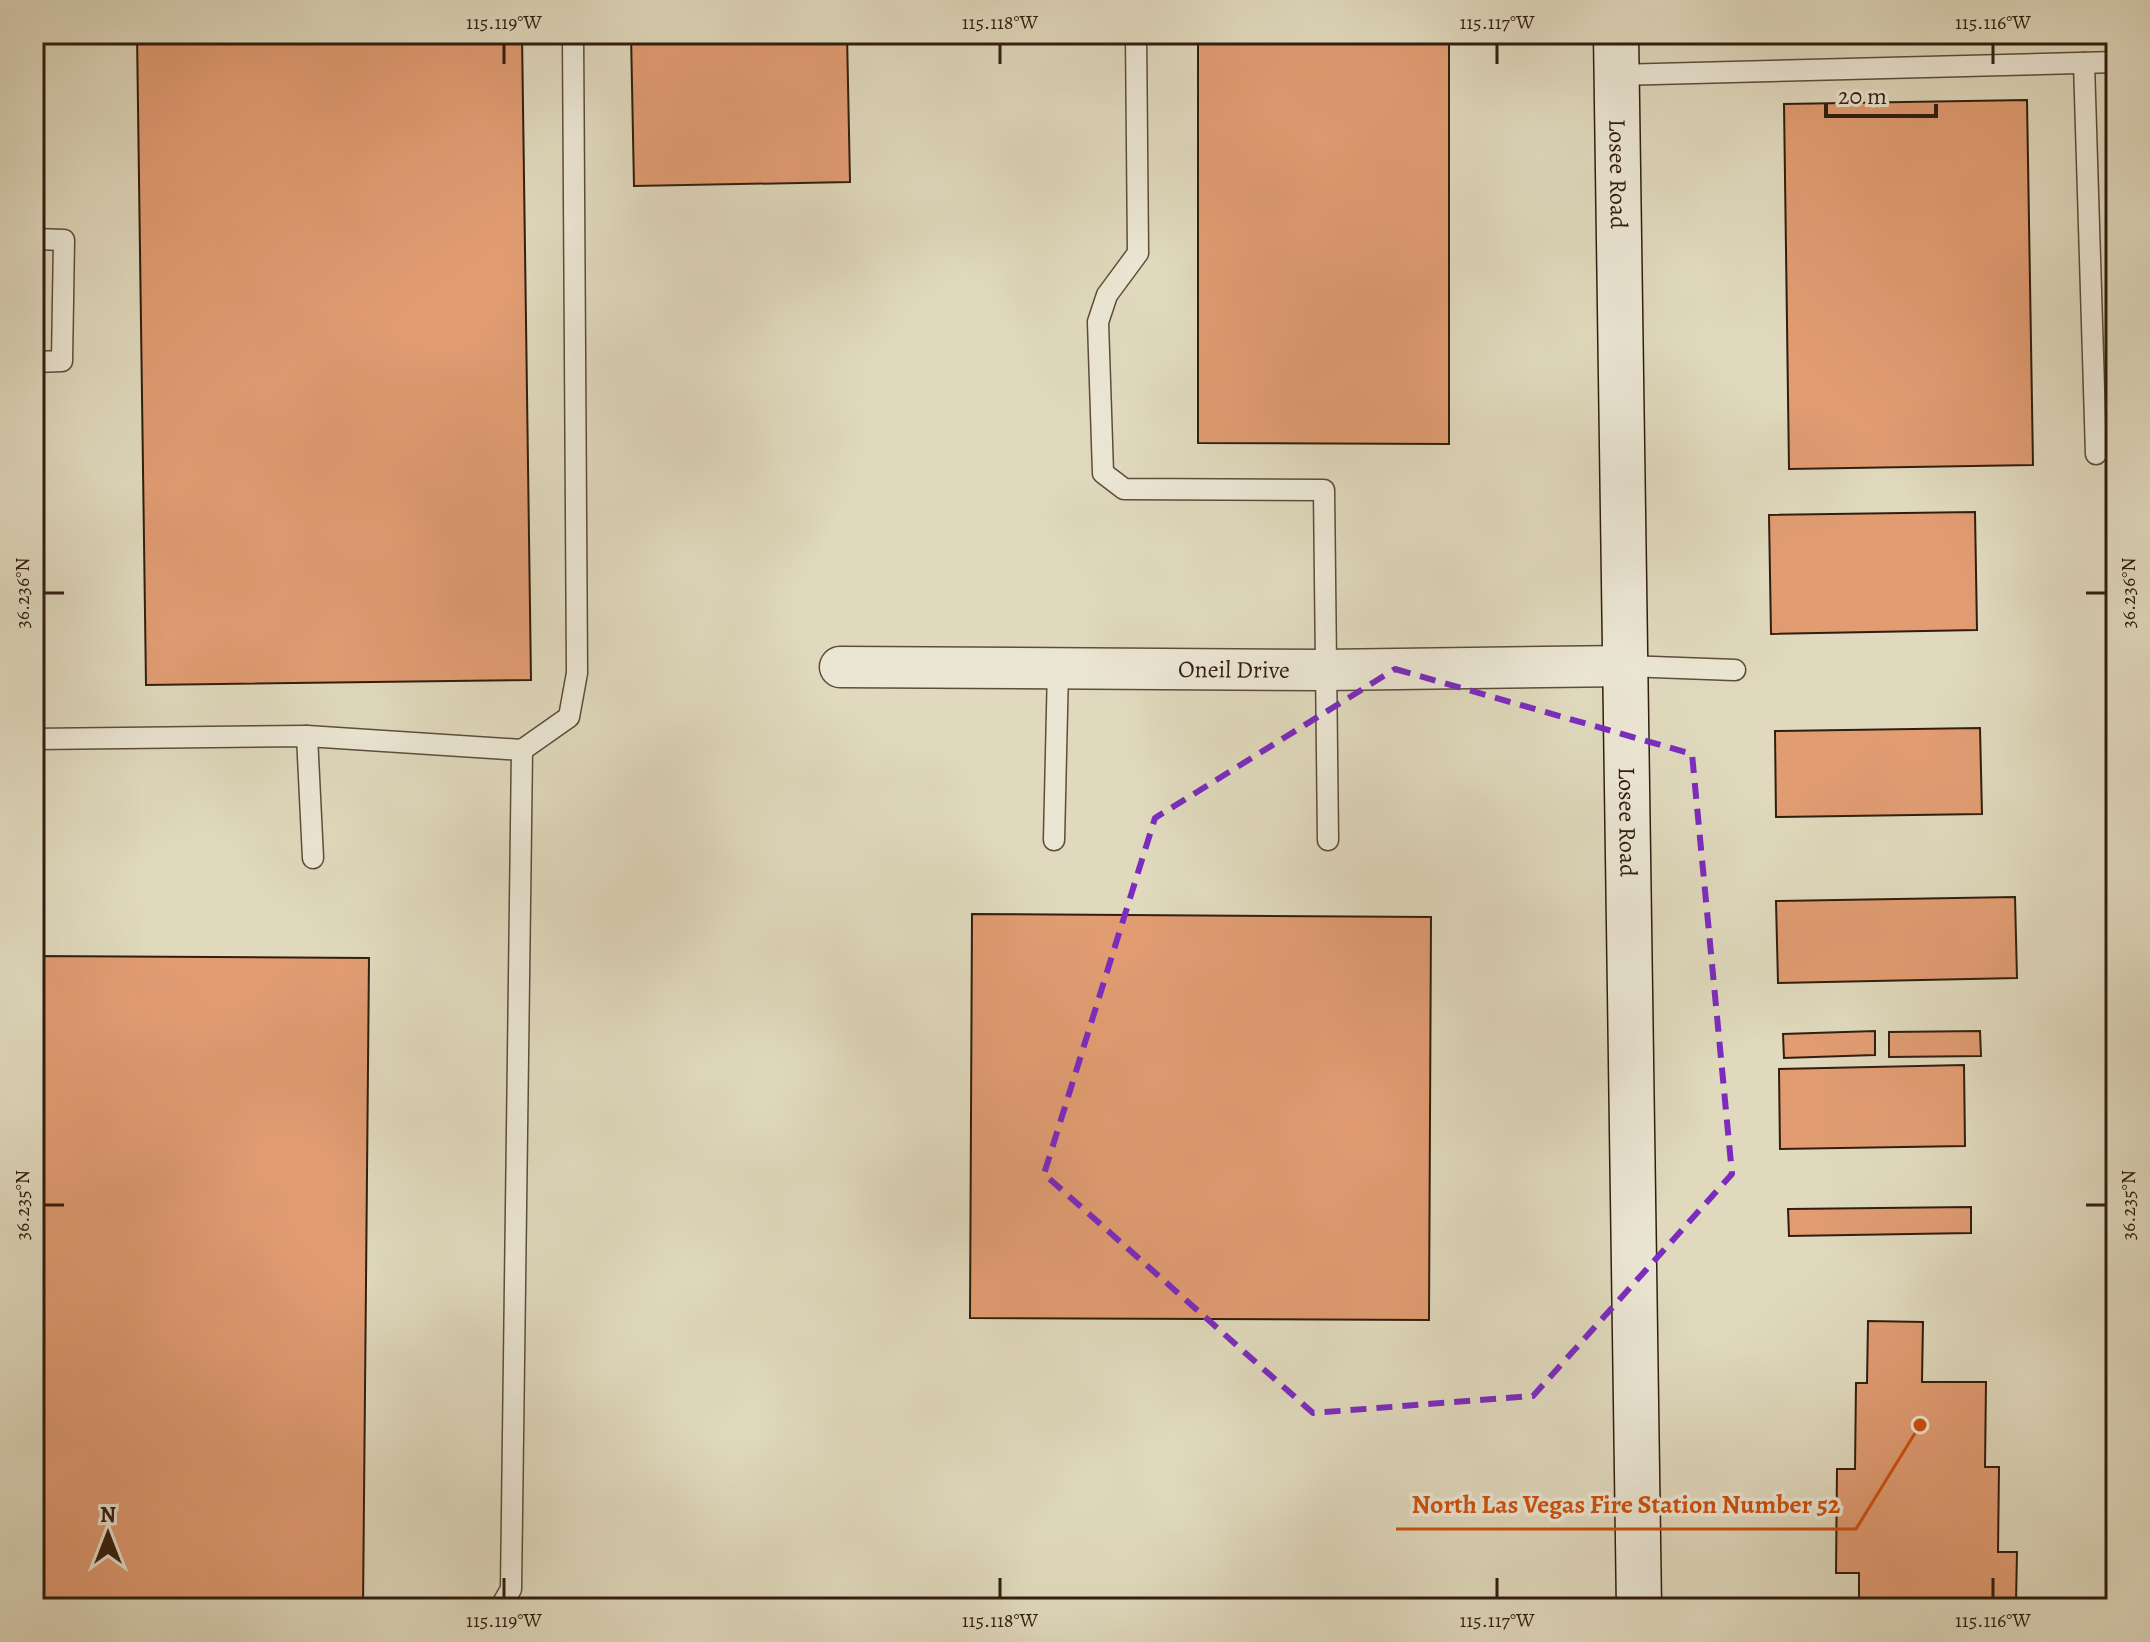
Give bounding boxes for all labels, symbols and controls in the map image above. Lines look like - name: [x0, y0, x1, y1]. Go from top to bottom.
- text: 115.119°W: [466, 9, 542, 36]
- text: 115.118°W: [962, 9, 1039, 36]
- text: 115.117°W: [1459, 9, 1535, 36]
- text: 115.116°W: [1955, 9, 2031, 36]
- scale bar: [1826, 68, 1936, 118]
- text: 20 m: [1838, 80, 1887, 112]
- street label: Losee Road: [1601, 119, 1635, 229]
- text: 36.236°N: [9, 557, 36, 629]
- text: 36.236°N: [2115, 557, 2142, 629]
- street label: Oneil Drive: [1178, 653, 1290, 686]
- street label: Losee Road: [1611, 767, 1644, 877]
- text: 36.235°N: [9, 1170, 36, 1240]
- text: 36.235°N: [2115, 1170, 2142, 1240]
- callout: North Las Vegas Fire Station Number 52: [1396, 1479, 1856, 1529]
- text: North Las Vegas Fire Station Number 52: [1412, 1487, 1841, 1522]
- north arrow: [68, 1494, 148, 1574]
- text: N: [100, 1500, 116, 1530]
- text: 115.119°W: [466, 1607, 542, 1634]
- text: 115.118°W: [962, 1607, 1039, 1634]
- text: 115.117°W: [1459, 1607, 1535, 1634]
- text: 115.116°W: [1955, 1607, 2031, 1634]

